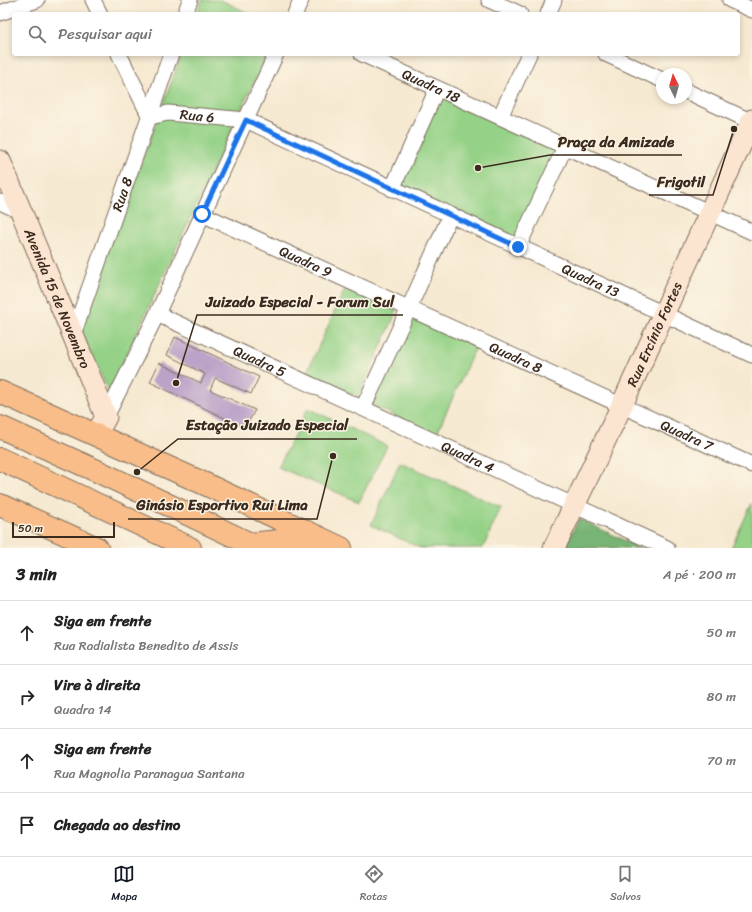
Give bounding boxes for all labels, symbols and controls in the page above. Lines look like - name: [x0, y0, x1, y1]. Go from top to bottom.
- search box: [12, 12, 740, 56]
- text: Pesquisar aqui: [58, 21, 152, 47]
- icon: search: [26, 23, 48, 45]
- street label: Quadra 18: [398, 62, 465, 110]
- north arrow: [656, 68, 692, 104]
- street label: Rua 6: [179, 102, 216, 130]
- callout: Praça da Amizade: [550, 128, 682, 155]
- text: Praça da Amizade: [558, 129, 675, 155]
- callout: Frigotil: [649, 168, 713, 195]
- text: Frigotil: [656, 169, 706, 195]
- street label: Rua 8: [105, 173, 140, 215]
- route start: [193, 205, 211, 223]
- street label: Avenida 15 de Novembro: [16, 224, 97, 373]
- route end: [509, 238, 527, 256]
- street label: Quadra 9: [275, 239, 337, 285]
- street label: Quadra 13: [557, 256, 624, 305]
- street label: Rua Ercínio Fortes: [620, 278, 690, 391]
- callout: Juizado Especial - Forum Sul: [197, 288, 403, 315]
- text: Juizado Especial - Forum Sul: [205, 289, 395, 315]
- street label: Quadra 8: [485, 335, 547, 381]
- street label: Quadra 5: [229, 339, 291, 385]
- callout: Estação Juizado Especial: [178, 412, 357, 439]
- text: Estação Juizado Especial: [186, 412, 349, 438]
- street label: Quadra 7: [656, 413, 718, 459]
- street label: Quadra 4: [437, 434, 499, 480]
- callout: Ginásio Esportivo Rui Lima: [128, 492, 317, 519]
- text: Ginásio Esportivo Rui Lima: [135, 492, 308, 518]
- text: 50 m: [18, 519, 43, 538]
- scale bar: [12, 520, 115, 539]
- text: 3 min: [16, 559, 57, 589]
- text: A pé · 200 m: [663, 563, 736, 586]
- text: Siga em frente: [54, 608, 151, 634]
- text: 50 m: [706, 621, 736, 644]
- icon: ahead: [16, 622, 38, 644]
- text: Rua Radialista Benedito de Assis: [54, 634, 239, 657]
- text: Vire à direita: [54, 672, 140, 698]
- text: 80 m: [707, 685, 736, 708]
- icon: right: [16, 686, 38, 708]
- text: Quadra 14: [54, 698, 112, 721]
- text: Siga em frente: [54, 736, 151, 762]
- text: 70 m: [707, 749, 736, 772]
- icon: ahead: [16, 750, 38, 772]
- text: Rua Magnolia Paranagua Santana: [54, 762, 245, 785]
- text: Chegada ao destino: [54, 812, 180, 838]
- icon: arrive: [16, 814, 38, 836]
- tab: Mapa: [111, 863, 137, 906]
- tab: Rotas: [360, 863, 387, 906]
- tab: Salvos: [610, 863, 641, 906]

